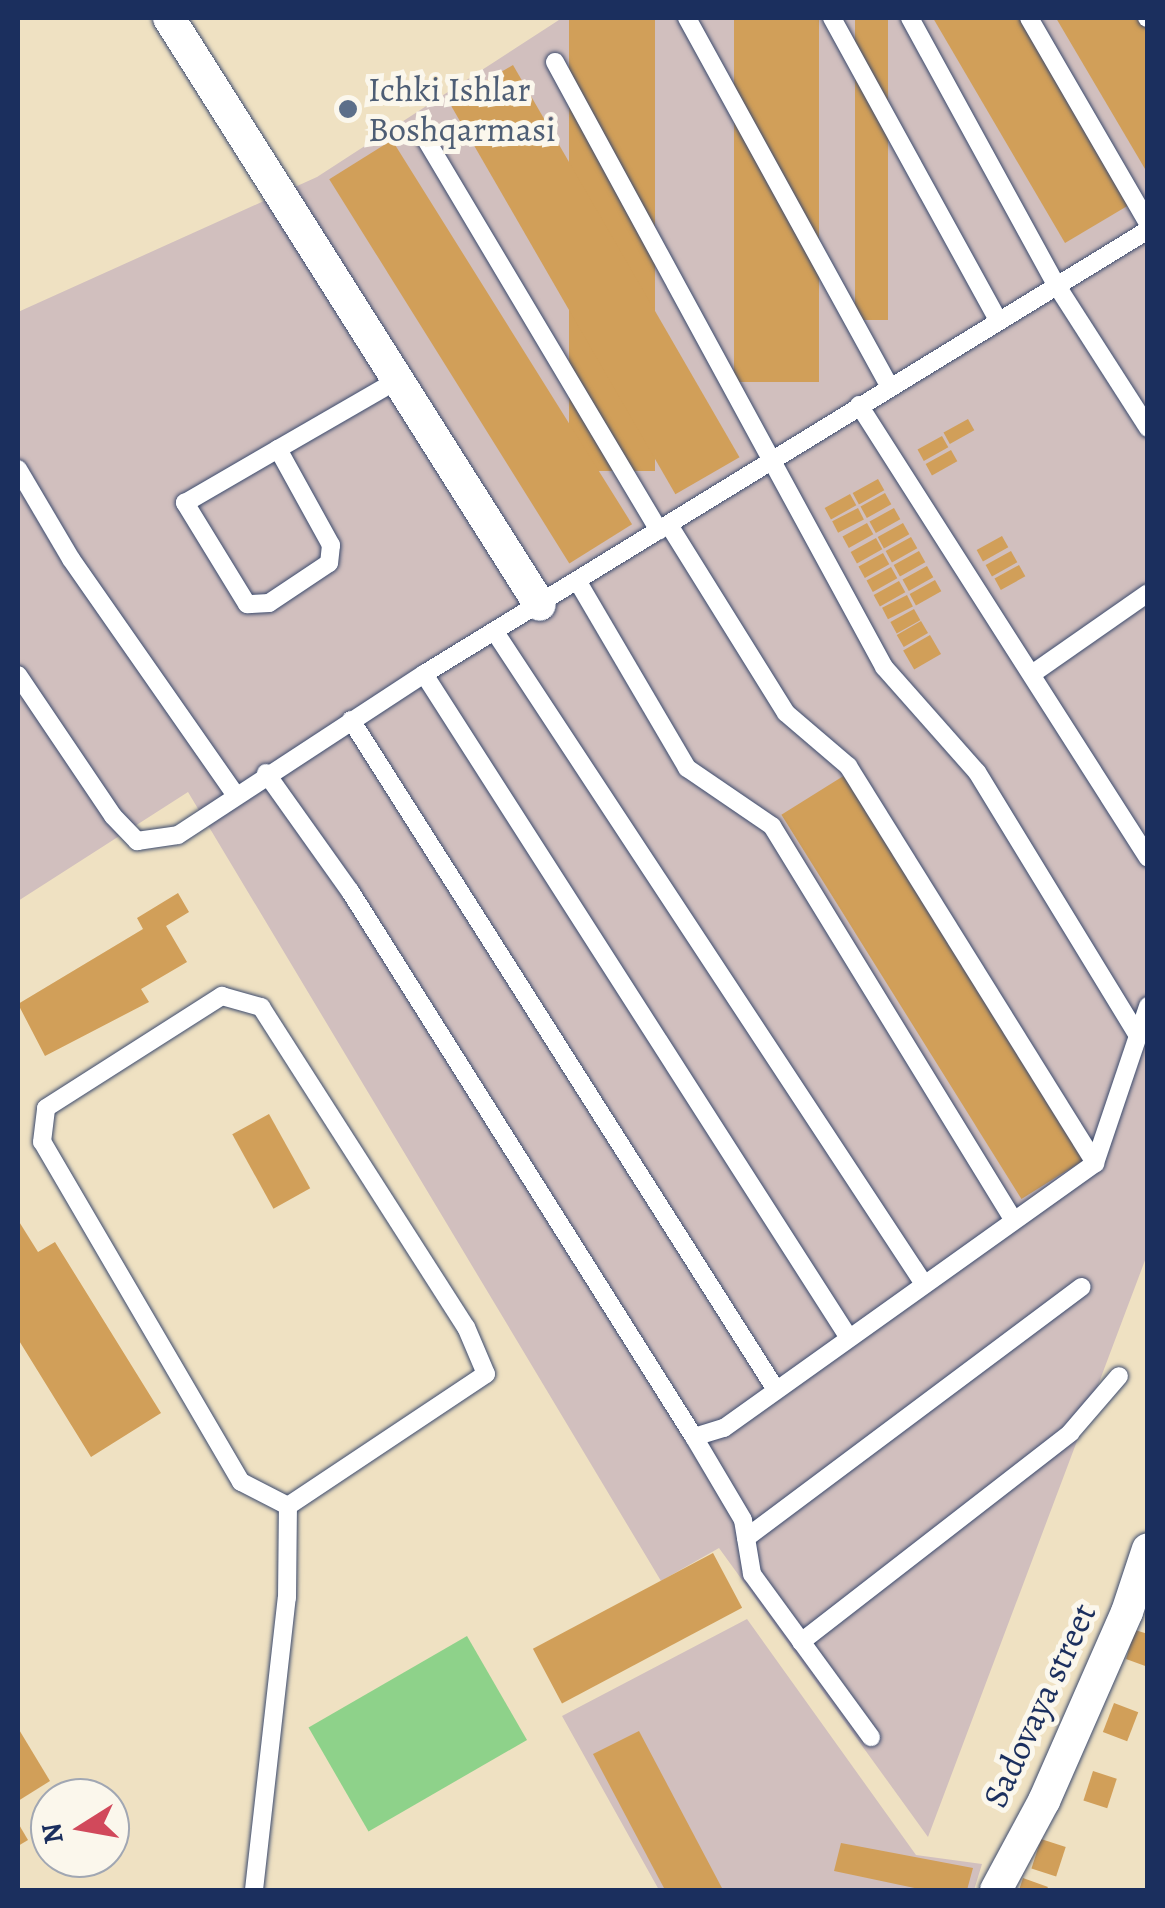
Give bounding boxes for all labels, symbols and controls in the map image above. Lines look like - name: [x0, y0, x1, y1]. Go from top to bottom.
- place label: Ichki Ishlar Boshqarmasi: [368, 68, 556, 150]
- marker: Ichki Ishlar Boshqarmasi: [337, 98, 359, 120]
- street label: Sadovaya street: [973, 1596, 1105, 1814]
- north arrow: [30, 1778, 130, 1878]
- text: N: [32, 1820, 73, 1847]

